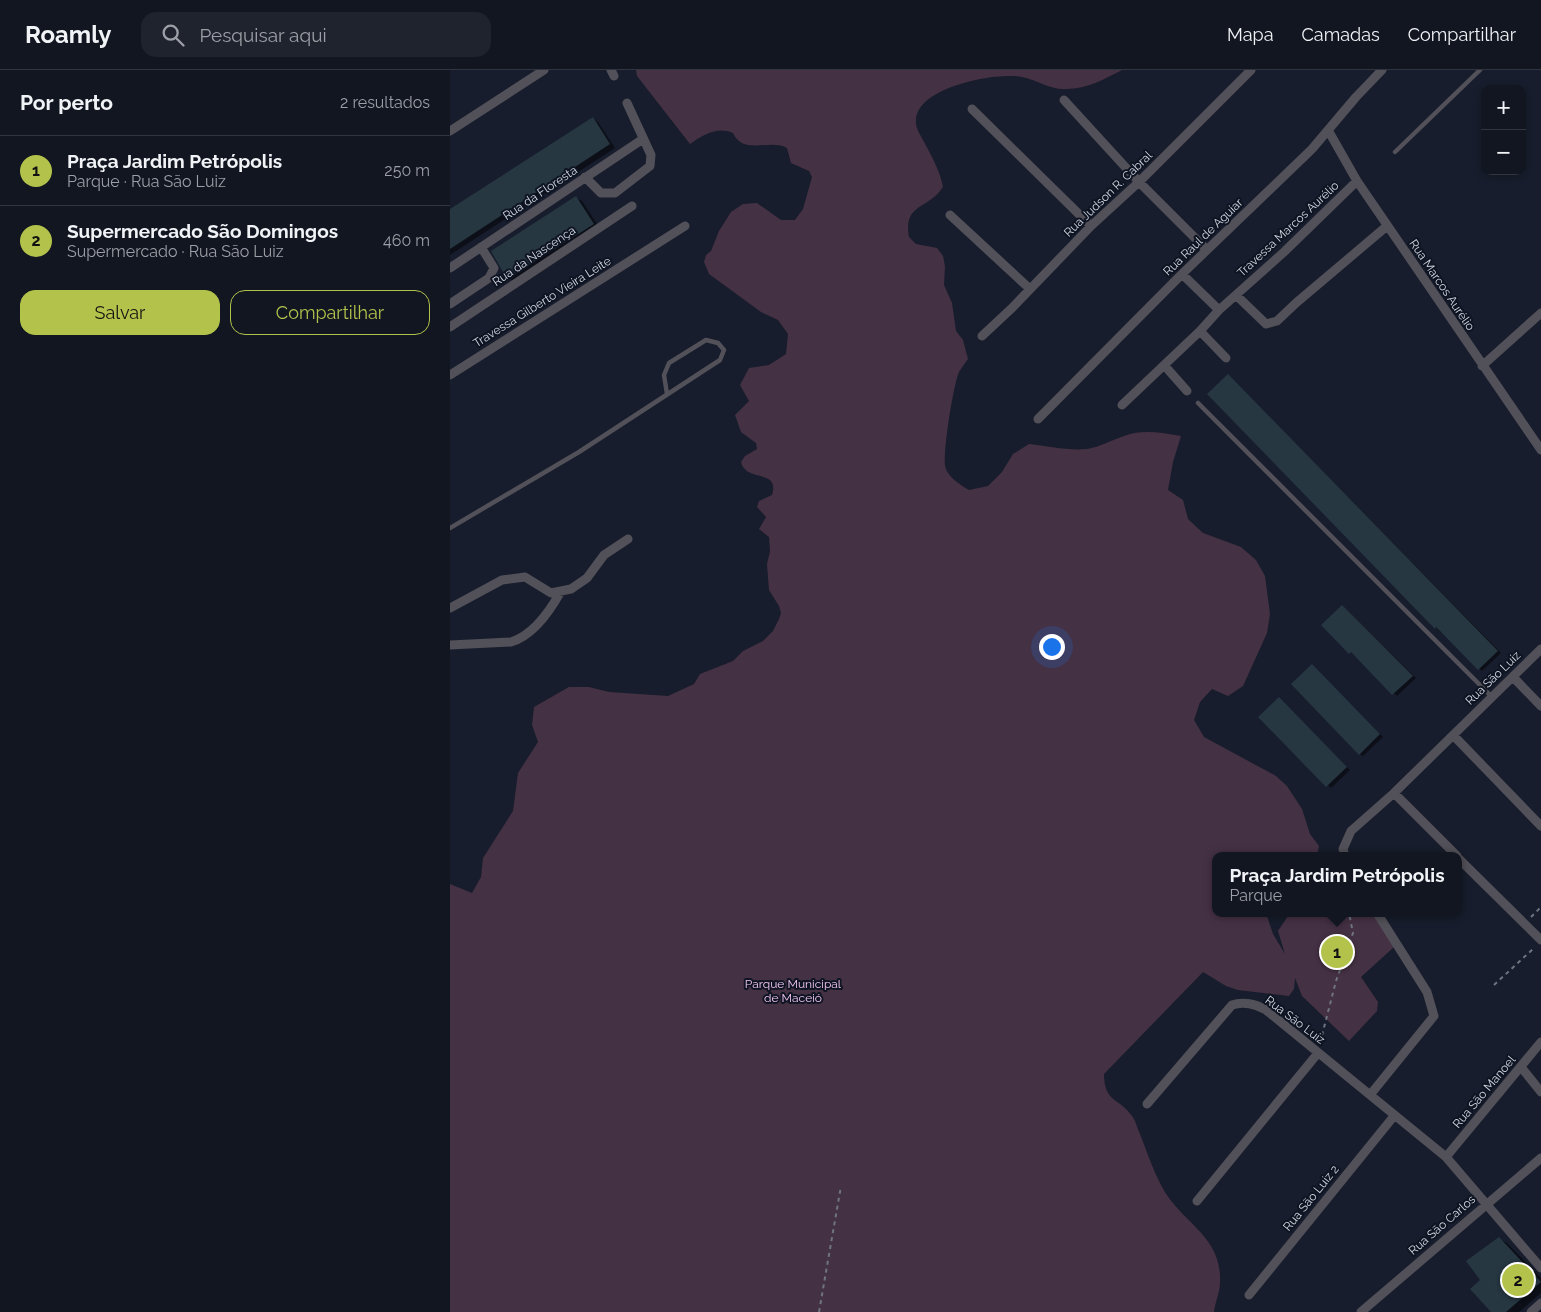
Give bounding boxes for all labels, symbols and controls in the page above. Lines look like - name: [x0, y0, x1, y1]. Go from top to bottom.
- search box: [141, 12, 491, 57]
- text: Roamly: [25, 20, 111, 49]
- icon: search: [159, 21, 187, 49]
- text: Pesquisar aqui: [199, 24, 327, 46]
- text: Mapa: [1227, 24, 1273, 45]
- text: Camadas: [1301, 24, 1380, 45]
- text: Compartilhar: [1408, 24, 1516, 45]
- map controls: [1481, 85, 1526, 175]
- button: +: [1481, 85, 1526, 130]
- text: Por perto: [20, 90, 113, 115]
- text: 2 resultados: [340, 93, 430, 112]
- button: −: [1481, 130, 1526, 175]
- street label: Rua Judson R. Cabral: [1061, 148, 1155, 240]
- text: Praça Jardim Petrópolis: [67, 150, 282, 172]
- text: 1: [32, 161, 40, 180]
- text: 250 m: [384, 161, 430, 180]
- street label: Rua da Floresta: [500, 163, 580, 223]
- text: Parque · Rua São Luiz: [67, 172, 226, 191]
- street label: Travessa Marcos Aurélio: [1234, 178, 1342, 280]
- street label: Rua Raul de Aguiar: [1160, 195, 1246, 278]
- text: Supermercado São Domingos: [67, 220, 338, 242]
- street label: Rua da Nascença: [490, 223, 578, 289]
- text: 2: [31, 231, 41, 250]
- text: 460 m: [383, 231, 430, 250]
- street label: Rua Marcos Aurélio: [1406, 237, 1478, 333]
- text: Supermercado · Rua São Luiz: [67, 242, 284, 261]
- street label: Travessa Gilberto Vieira Leite: [471, 254, 613, 350]
- button: Salvar: [20, 290, 220, 335]
- button: Compartilhar: [230, 290, 430, 335]
- your location: [1039, 634, 1065, 660]
- street label: Rua São Luiz: [1463, 648, 1524, 708]
- popup: [1212, 852, 1462, 917]
- text: Praça Jardim Petrópolis: [1229, 864, 1445, 886]
- text: Parque: [1229, 886, 1282, 905]
- pin: 1: [1321, 933, 1353, 971]
- park label: Parque Municipal de Maceió: [745, 977, 842, 1005]
- street label: Rua São Luiz: [1262, 993, 1328, 1047]
- street label: Rua São Manoel: [1450, 1052, 1519, 1131]
- street label: Rua São Luiz 2: [1280, 1162, 1342, 1234]
- street label: Rua São Carlos: [1406, 1192, 1478, 1258]
- pin: 2: [1502, 1261, 1534, 1299]

